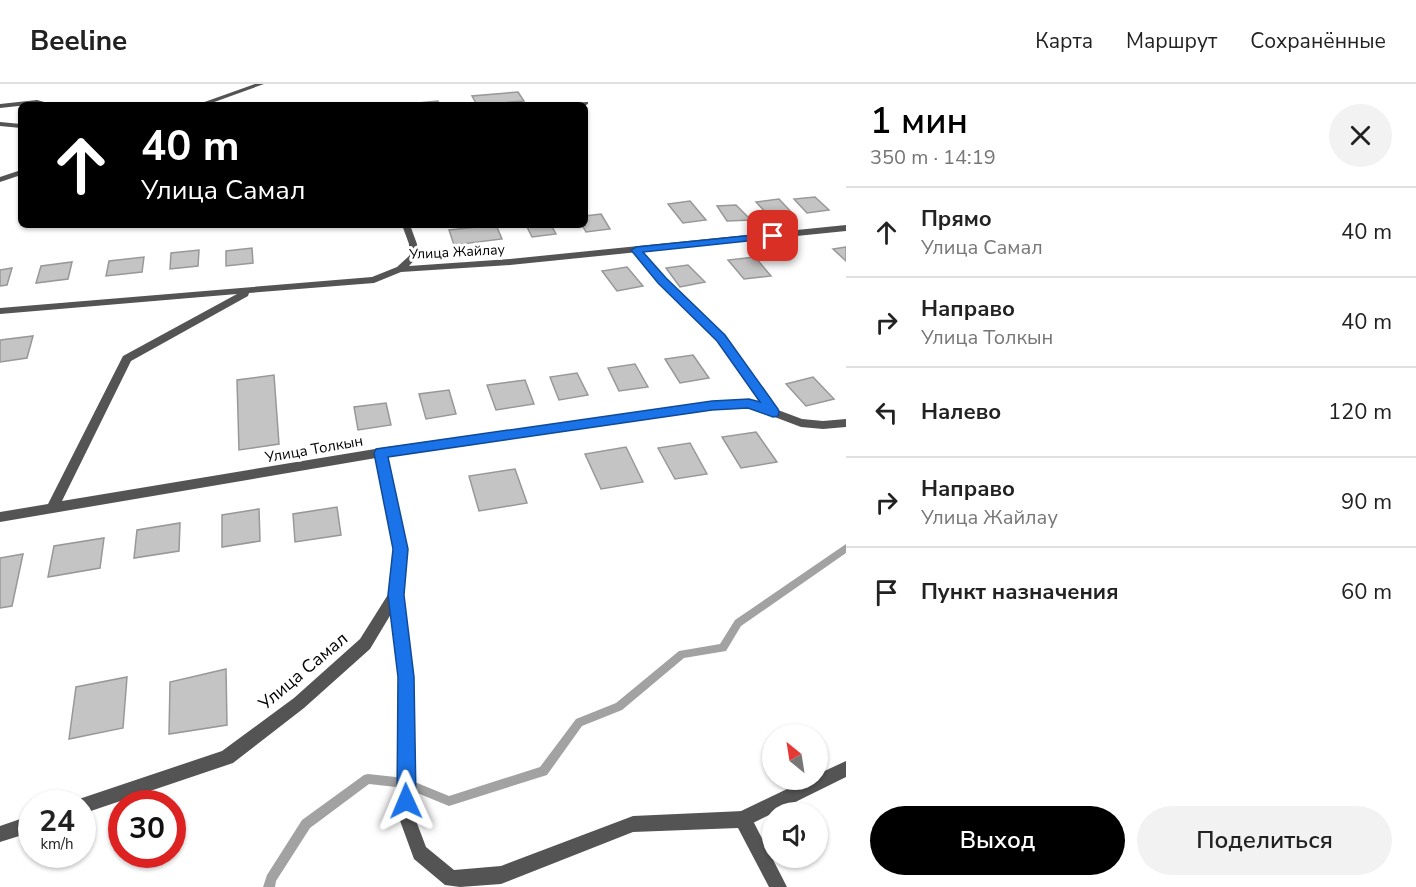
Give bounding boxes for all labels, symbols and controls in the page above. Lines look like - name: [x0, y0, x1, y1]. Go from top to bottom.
- text: Beeline: [30, 22, 127, 60]
- text: Карта: [1035, 27, 1093, 55]
- text: Маршрут: [1126, 27, 1217, 55]
- text: Сохранённые: [1250, 27, 1386, 55]
- text: 1 мин: [870, 97, 968, 146]
- button: close: [1329, 104, 1392, 167]
- text: 40 m: [141, 118, 240, 175]
- icon: ahead: [42, 126, 120, 204]
- text: 350 m · 14:19: [870, 144, 996, 171]
- text: Улица Самал: [141, 172, 305, 209]
- text: Прямо: [921, 204, 992, 234]
- pin: [747, 210, 798, 261]
- icon: ahead: [870, 216, 903, 249]
- text: 40 m: [1341, 217, 1392, 247]
- icon: arrive: [756, 219, 789, 252]
- text: Улица Самал: [921, 234, 1043, 261]
- street label: Улица Жайлау: [408, 240, 506, 264]
- text: Направо: [921, 294, 1015, 324]
- icon: right: [870, 306, 903, 339]
- text: 40 m: [1341, 307, 1392, 337]
- text: Улица Толкын: [921, 324, 1053, 351]
- icon: left: [870, 396, 903, 429]
- text: Налево: [921, 397, 1001, 427]
- text: 120 m: [1328, 397, 1392, 427]
- street label: Улица Толкын: [262, 431, 365, 468]
- text: Направо: [921, 474, 1015, 504]
- icon: right: [870, 486, 903, 519]
- text: 90 m: [1341, 487, 1392, 517]
- text: Улица Жайлау: [921, 504, 1058, 531]
- icon: arrive: [870, 576, 903, 609]
- text: Пункт назначения: [921, 577, 1119, 607]
- text: 60 m: [1341, 577, 1392, 607]
- street label: Улица Самал: [253, 627, 353, 716]
- north arrow: [762, 724, 828, 790]
- map controls: [762, 724, 828, 868]
- position arrow: [374, 769, 438, 833]
- speed limit sign: 30: [108, 790, 186, 868]
- text: 24: [39, 801, 75, 842]
- button: sound: [762, 802, 828, 868]
- button: Выход: [870, 806, 1125, 875]
- button: Поделиться: [1137, 806, 1392, 875]
- text: km/h: [40, 834, 74, 854]

